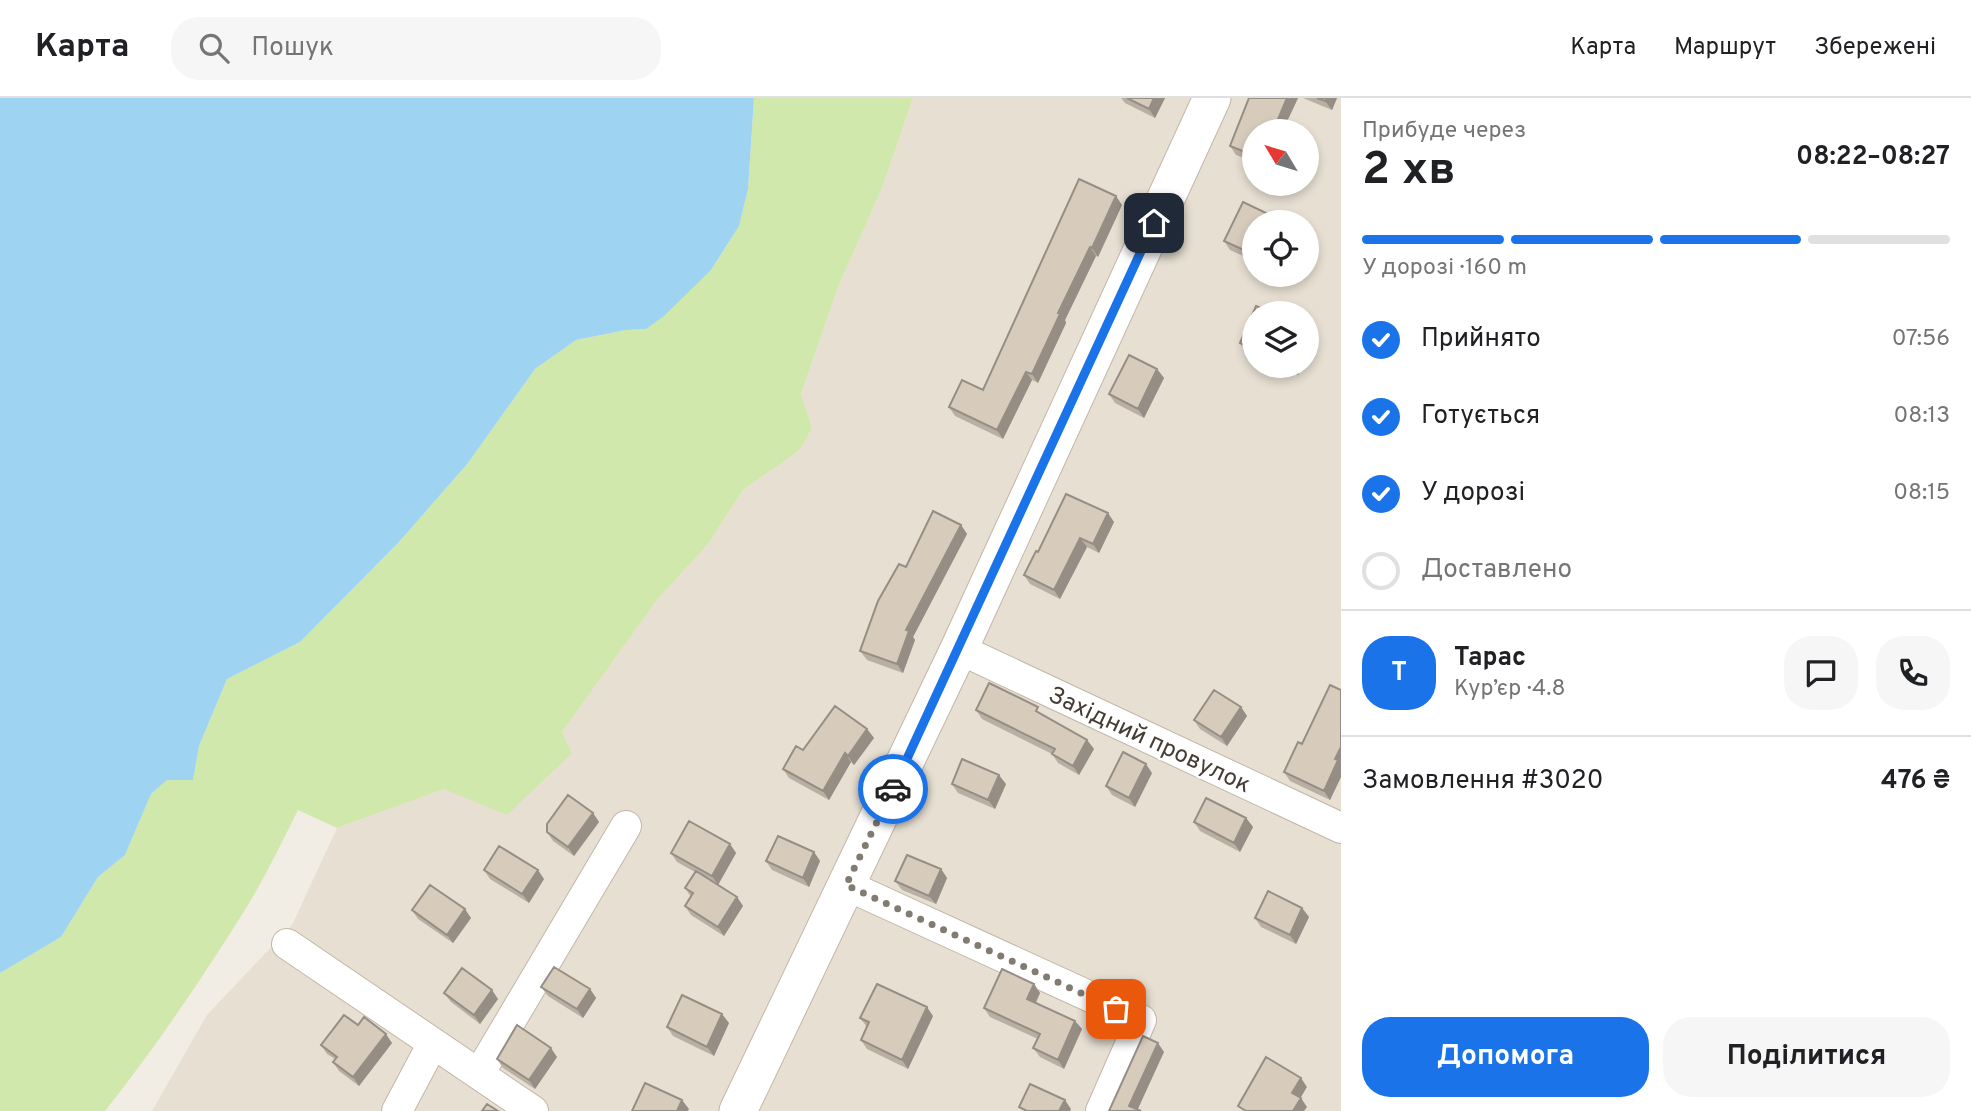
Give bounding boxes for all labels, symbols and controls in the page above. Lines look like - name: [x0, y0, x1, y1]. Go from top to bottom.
- search box: [171, 17, 661, 80]
- text: Карта: [35, 27, 129, 69]
- icon: search: [195, 29, 233, 67]
- text: Пошук: [251, 32, 334, 65]
- text: Карта: [1570, 33, 1636, 63]
- text: Маршрут: [1674, 33, 1776, 63]
- text: Збережені: [1814, 33, 1936, 63]
- text: Прибуде через: [1362, 117, 1526, 146]
- north arrow: [1242, 119, 1320, 196]
- map controls: [1242, 119, 1319, 378]
- text: 08:22–08:27: [1796, 141, 1950, 174]
- text: 2 хв: [1362, 142, 1456, 201]
- pin: [1124, 193, 1184, 253]
- icon: home: [1135, 204, 1173, 242]
- button: locate: [1242, 210, 1319, 287]
- text: У дорозі · 160 m: [1362, 254, 1527, 283]
- button: layers: [1242, 301, 1319, 378]
- icon: check: [1362, 321, 1400, 359]
- text: Прийнято: [1421, 323, 1541, 356]
- text: 07:56: [1892, 325, 1950, 354]
- icon: check: [1362, 398, 1400, 436]
- text: Готується: [1421, 400, 1540, 433]
- text: 08:13: [1894, 402, 1950, 431]
- icon: check: [1362, 475, 1400, 513]
- text: У дорозі: [1421, 477, 1525, 510]
- text: 08:15: [1893, 479, 1950, 508]
- text: Доставлено: [1421, 554, 1572, 587]
- button: chat: [1784, 636, 1858, 710]
- button: phone: [1876, 636, 1950, 710]
- text: Тарас: [1454, 642, 1526, 675]
- text: Т: [1391, 657, 1407, 690]
- text: Кур’єр · 4.8: [1454, 675, 1566, 704]
- street label: Західний провулок: [1043, 681, 1255, 801]
- courier: [858, 754, 928, 824]
- text: Замовлення #3020: [1362, 765, 1603, 798]
- text: 476 ₴: [1881, 765, 1950, 798]
- icon: car: [874, 770, 912, 808]
- pin: [1086, 979, 1146, 1039]
- icon: bag: [1097, 990, 1135, 1028]
- button: Допомога: [1362, 1017, 1649, 1097]
- button: Поділитися: [1663, 1017, 1950, 1097]

